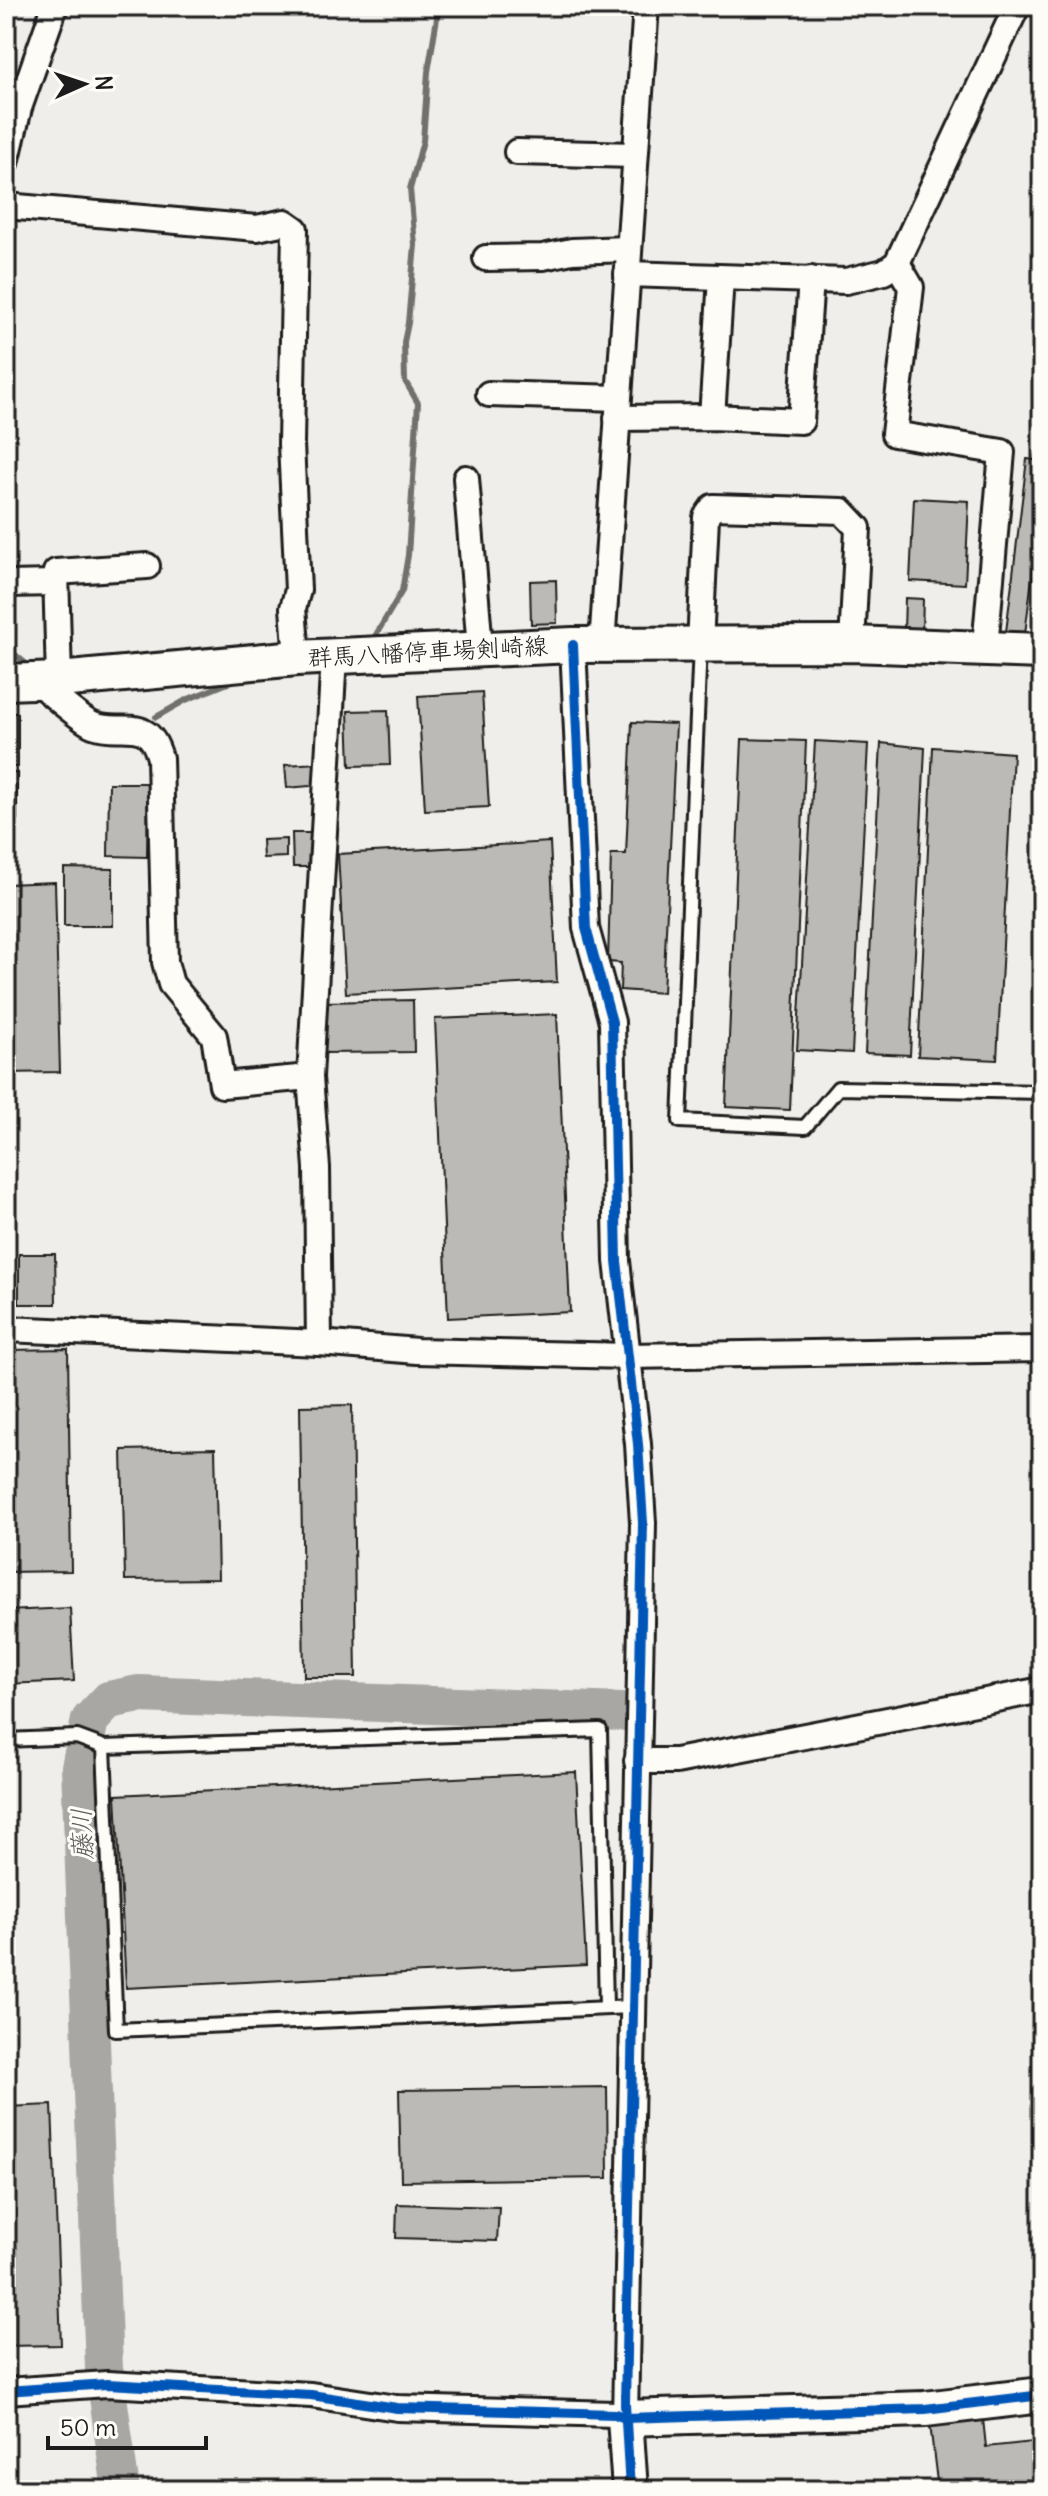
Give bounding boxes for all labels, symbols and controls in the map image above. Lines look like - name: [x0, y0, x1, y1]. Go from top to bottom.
- north arrow: [44, 44, 124, 124]
- text: N: [90, 75, 118, 91]
- street label: 群馬八幡停車場剣崎線: [307, 630, 549, 672]
- water label: 藤川: [64, 1807, 99, 1861]
- scale bar: [48, 2400, 206, 2450]
- text: 50 m: [60, 2412, 116, 2442]

